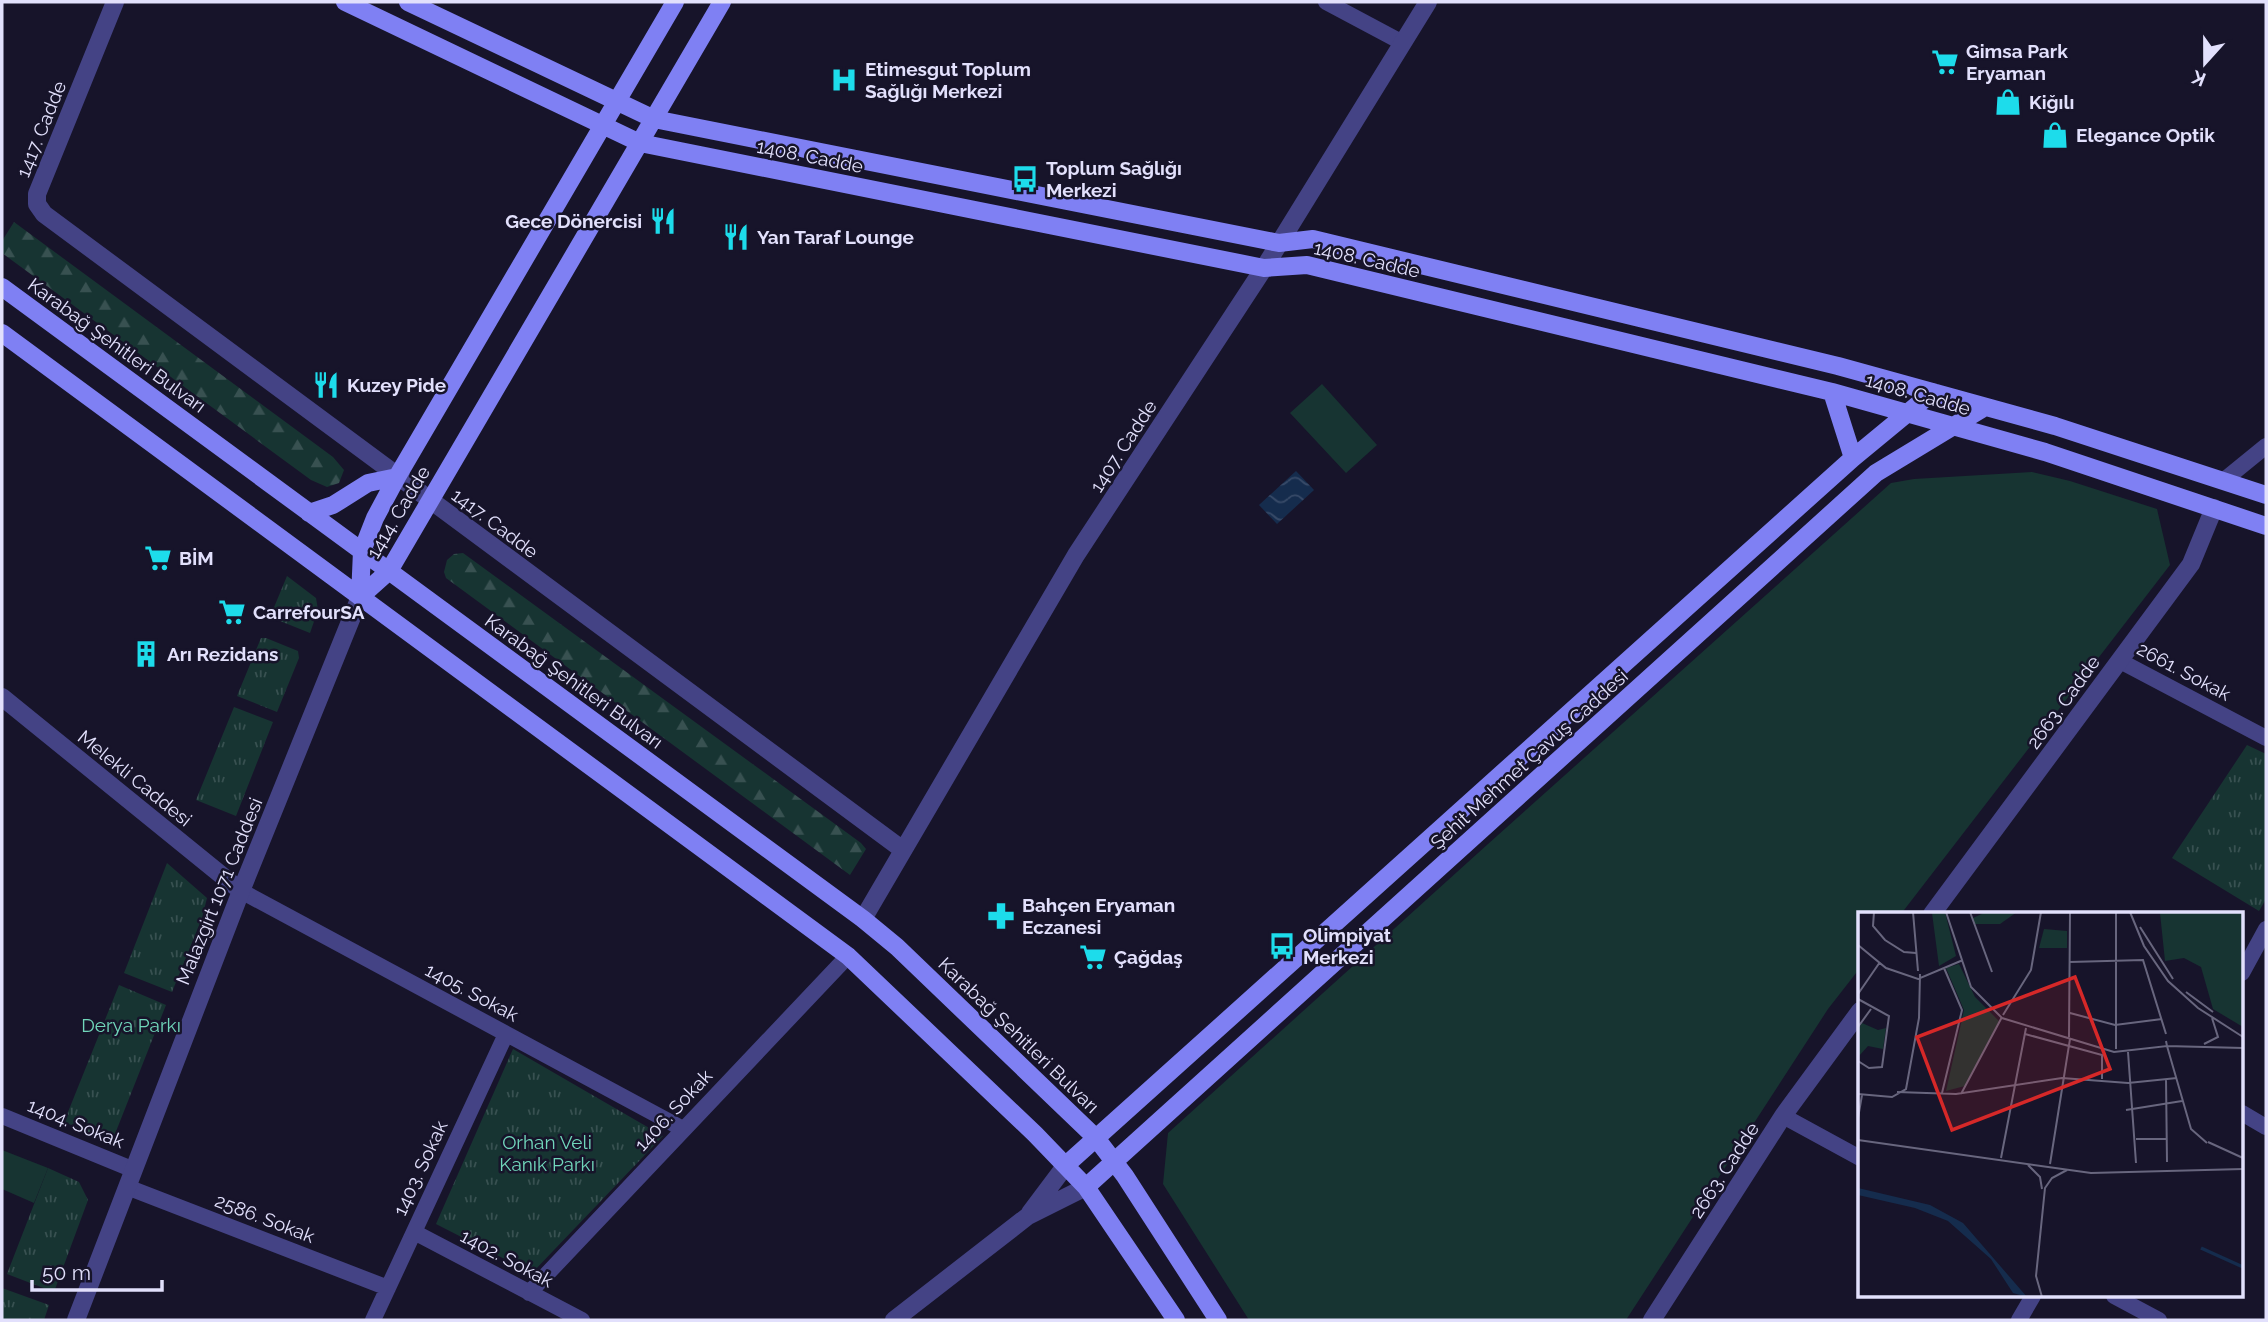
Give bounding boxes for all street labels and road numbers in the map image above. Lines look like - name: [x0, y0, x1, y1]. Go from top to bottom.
- street label: 1417. Cadde: [12, 78, 70, 180]
- street label: 1408. Cadde: [755, 135, 865, 177]
- street label: 1408. Cadde: [1312, 236, 1422, 282]
- street label: Karabağ Şehitleri Bulvarı: [24, 273, 210, 417]
- street label: 1408. Cadde: [1863, 369, 1973, 419]
- street label: 1407. Cadde: [1085, 396, 1161, 496]
- street label: 1414. Cadde: [362, 462, 434, 562]
- street label: 1417. Cadde: [448, 483, 542, 563]
- street label: Karabağ Şehitleri Bulvarı: [481, 609, 667, 753]
- street label: 2661. Sokak: [2134, 637, 2234, 705]
- street label: 2663. Cadde: [2022, 651, 2104, 753]
- street label: Şehit Mehmet Çavuş Caddesi: [1426, 665, 1632, 853]
- street label: Melekli Caddesi: [74, 725, 196, 831]
- street label: Malazgirt 1071 Caddesi: [171, 794, 267, 988]
- street label: Karabağ Şehitleri Bulvarı: [934, 953, 1104, 1117]
- street label: 1405. Sokak: [422, 958, 522, 1026]
- street label: 1406. Sokak: [630, 1065, 716, 1155]
- street label: 1404. Sokak: [24, 1094, 128, 1152]
- street label: 1403. Sokak: [388, 1117, 452, 1219]
- street label: 2663. Cadde: [1685, 1118, 1763, 1222]
- street label: 2586. Sokak: [212, 1189, 318, 1247]
- street label: 1402. Sokak: [457, 1224, 557, 1292]

